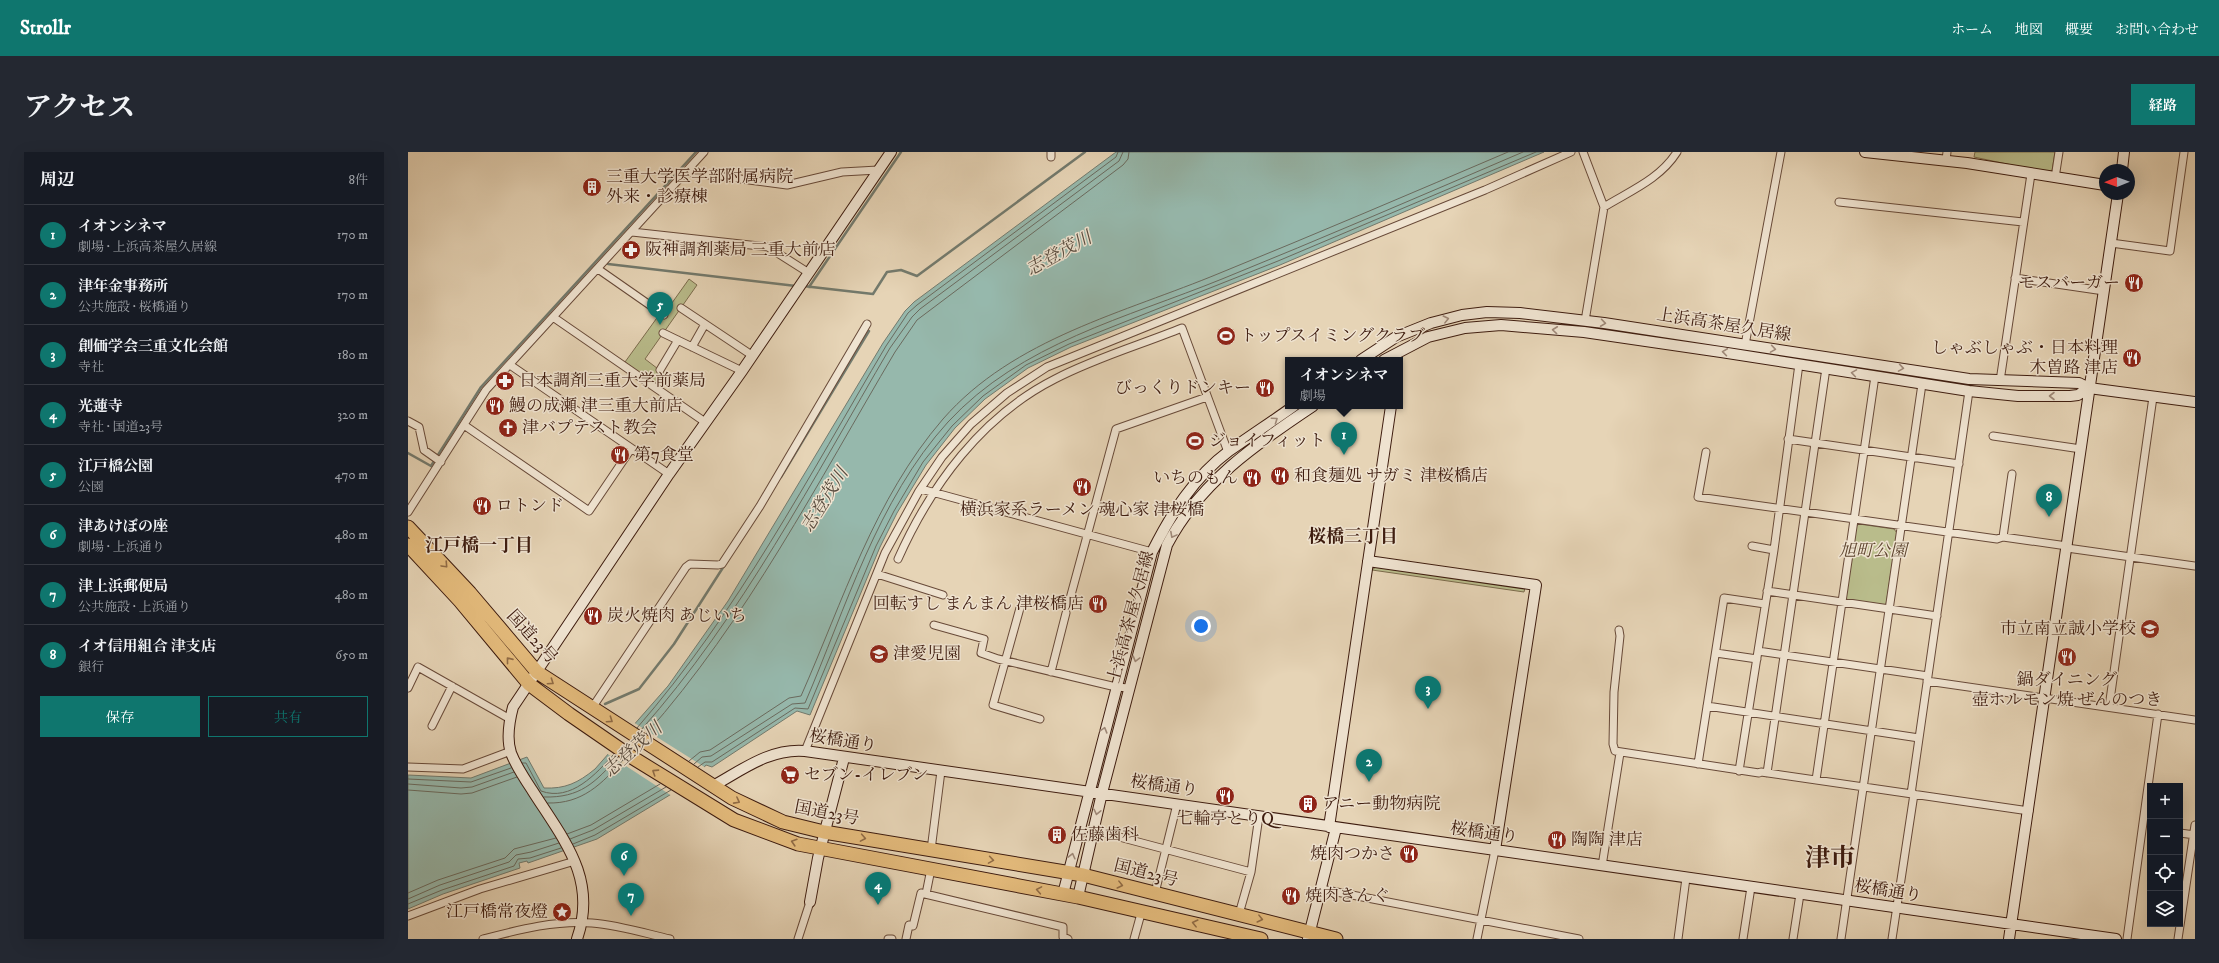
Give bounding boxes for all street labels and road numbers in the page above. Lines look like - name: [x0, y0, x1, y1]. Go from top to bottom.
- street label: 上浜高茶屋久居線: [1655, 303, 1793, 347]
- street label: 上浜高茶屋久居線: [1103, 548, 1159, 686]
- street label: 国道23号: [502, 605, 562, 669]
- street label: 桜橋通り: [808, 725, 878, 757]
- street label: 桜橋通り: [1129, 770, 1199, 802]
- street label: 国道23号: [793, 796, 861, 830]
- street label: 桜橋通り: [1449, 817, 1519, 849]
- street label: 国道23号: [1111, 854, 1181, 892]
- street label: 桜橋通り: [1853, 875, 1923, 907]

